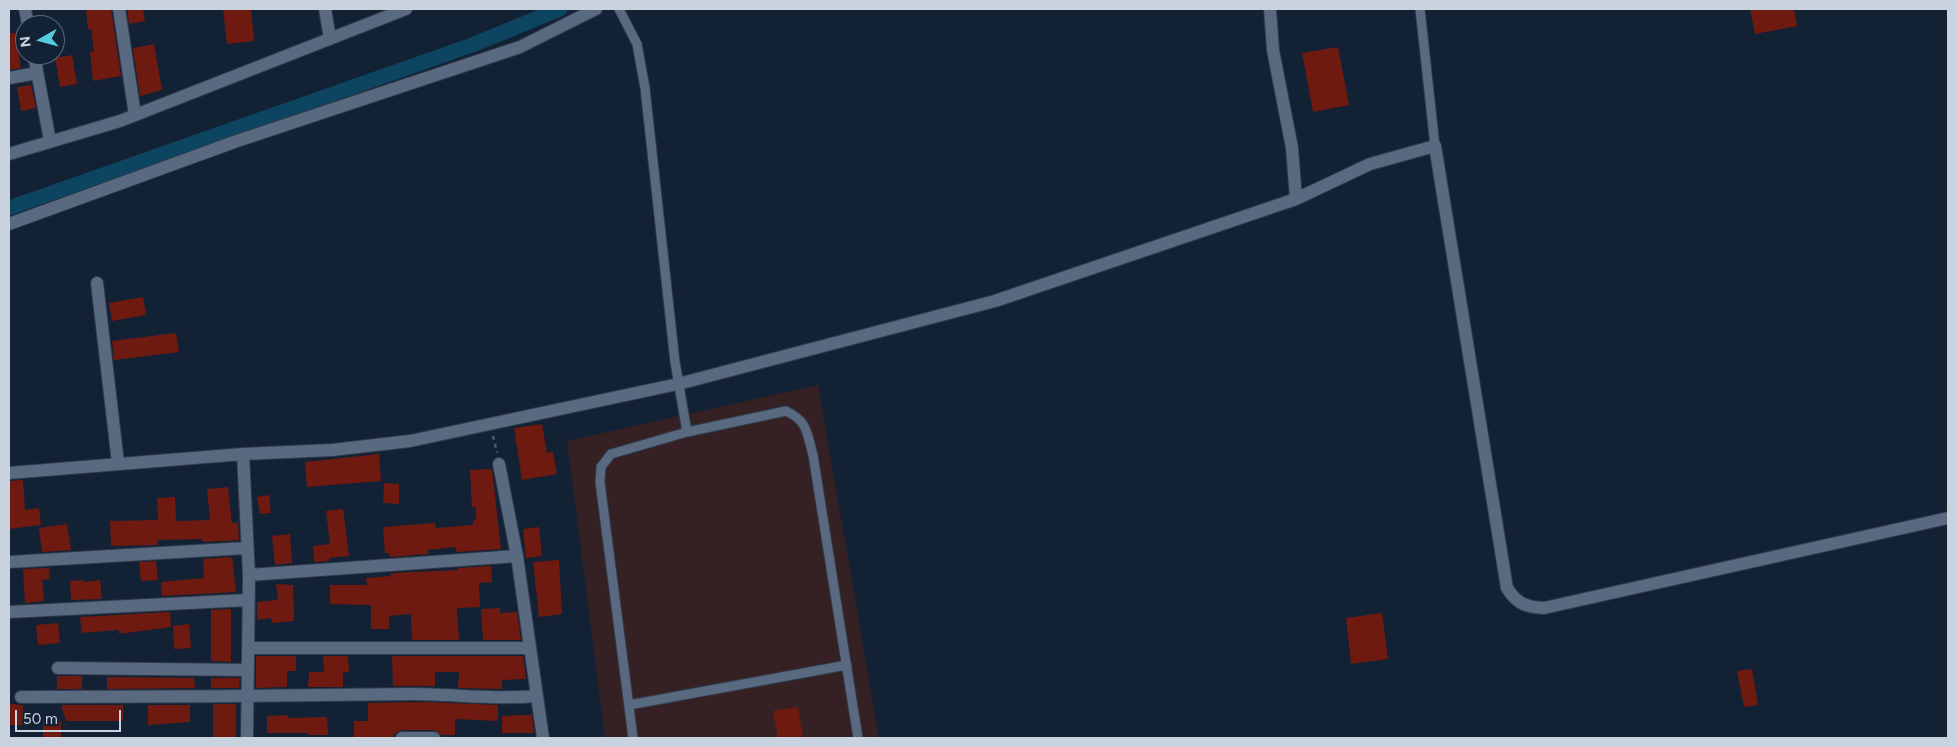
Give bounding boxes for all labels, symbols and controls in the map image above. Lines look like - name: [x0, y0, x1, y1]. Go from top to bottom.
- north arrow: [15, 15, 65, 65]
- text: N: [17, 35, 35, 48]
- scale bar: [18, 700, 124, 732]
- text: 50 m: [23, 710, 58, 728]

